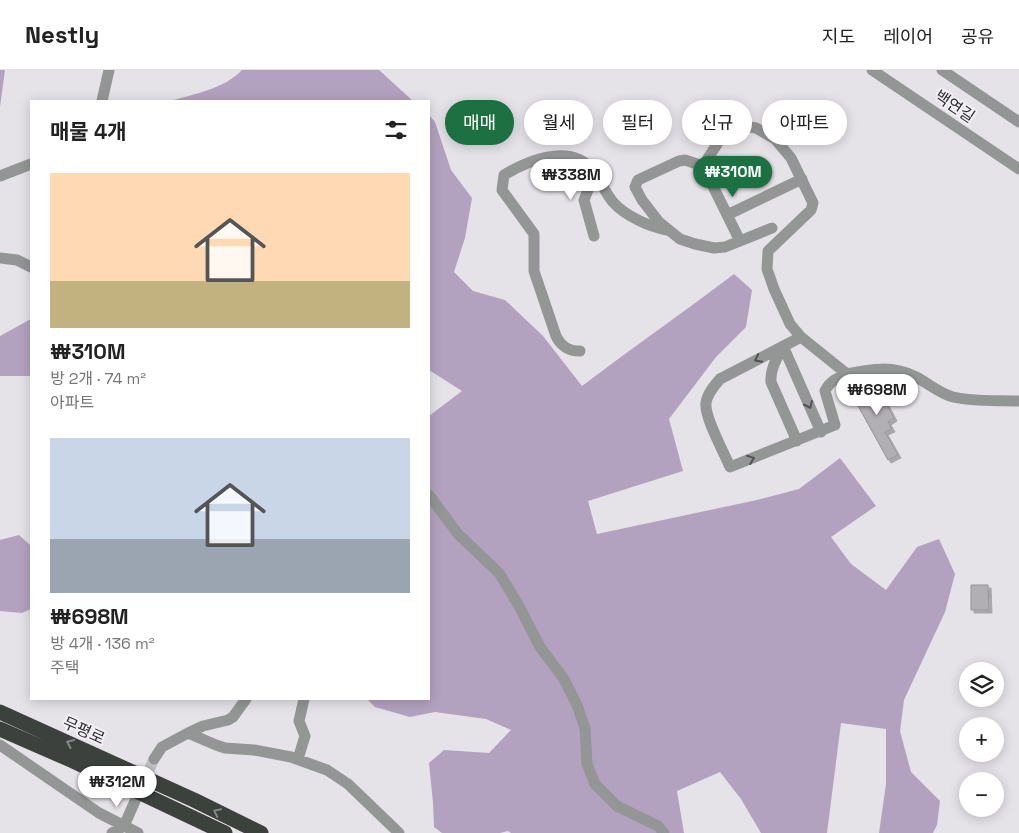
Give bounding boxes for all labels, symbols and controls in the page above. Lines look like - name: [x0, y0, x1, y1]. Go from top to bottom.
- text: Nestly: [25, 19, 99, 50]
- text: 지도: [822, 25, 855, 48]
- text: 레이어: [883, 25, 933, 48]
- text: 공유: [961, 25, 994, 48]
- street label: 백연길: [931, 85, 979, 127]
- chip: 매매: [445, 100, 514, 145]
- chip: 월세: [524, 100, 593, 145]
- chip: 필터: [603, 100, 672, 145]
- chip: 신규: [682, 100, 752, 145]
- chip: 아파트: [762, 100, 847, 145]
- icon: filters: [382, 116, 410, 144]
- text: 매물 4개: [50, 118, 127, 145]
- pin: ₩310M: [698, 156, 768, 198]
- pin: ₩338M: [536, 158, 606, 201]
- text: ₩310M: [704, 161, 762, 182]
- text: ₩338M: [541, 164, 601, 185]
- icon: home: [185, 205, 275, 295]
- text: ₩310M: [50, 338, 125, 365]
- one-way arrow: [754, 353, 763, 363]
- text: 방 2개 · 74 m²: [50, 368, 146, 389]
- pin: ₩698M: [842, 374, 912, 416]
- text: ₩698M: [847, 379, 907, 400]
- text: 아파트: [50, 392, 94, 413]
- one-way arrow: [802, 400, 813, 409]
- one-way arrow: [746, 455, 755, 465]
- icon: home: [185, 470, 275, 560]
- text: ₩698M: [50, 603, 129, 630]
- text: 방 4개 · 136 m²: [50, 633, 155, 654]
- text: 주택: [50, 657, 79, 678]
- map controls: [959, 662, 1004, 817]
- button: layers: [959, 662, 1004, 707]
- street label: 무평로: [59, 712, 108, 749]
- button: +: [959, 717, 1004, 762]
- one-way arrow: [66, 738, 75, 749]
- pin: ₩312M: [82, 766, 152, 808]
- text: ₩312M: [89, 771, 145, 792]
- button: −: [959, 772, 1004, 817]
- one-way arrow: [213, 807, 222, 818]

